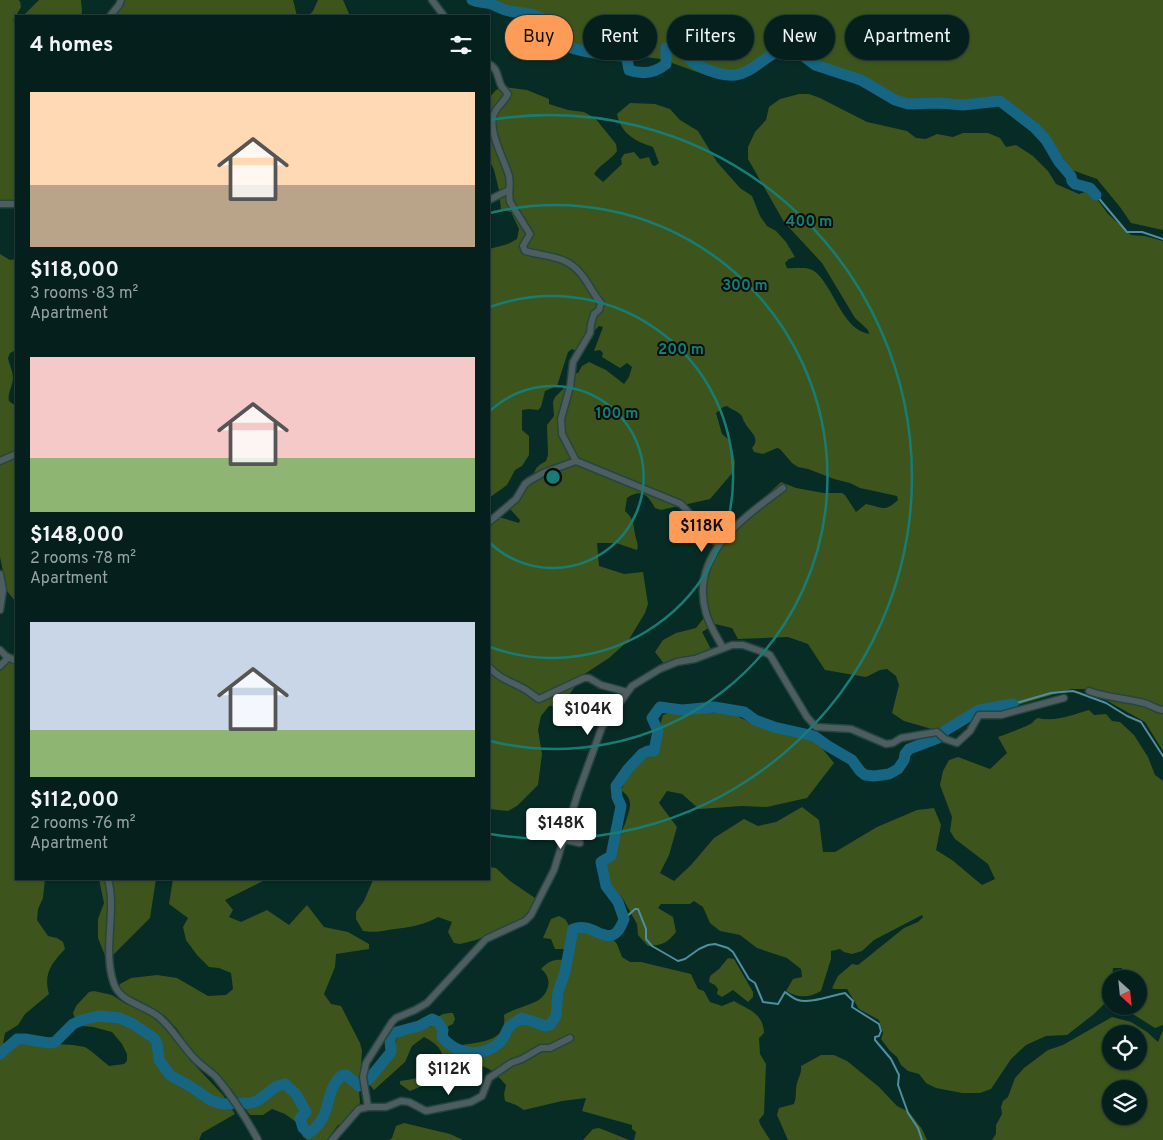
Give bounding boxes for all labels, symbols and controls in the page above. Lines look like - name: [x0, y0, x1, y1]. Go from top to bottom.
- chip: Buy: [505, 15, 573, 60]
- chip: Rent: [583, 15, 657, 60]
- chip: Filters: [667, 15, 754, 60]
- chip: New: [764, 15, 835, 60]
- chip: Apartment: [845, 15, 969, 60]
- icon: filters: [447, 31, 475, 59]
- text: 4 homes: [30, 32, 113, 59]
- icon: home: [208, 124, 298, 214]
- text: 400 m: [786, 213, 832, 232]
- text: $118,000: [30, 257, 119, 284]
- text: 300 m: [722, 277, 768, 296]
- text: 3 rooms · 83 m²: [30, 284, 138, 304]
- text: Apartment: [30, 304, 108, 324]
- text: 200 m: [658, 341, 704, 360]
- icon: home: [208, 389, 298, 479]
- text: 100 m: [596, 405, 638, 424]
- centre of rings: [544, 468, 562, 486]
- pin: $118K: [667, 510, 737, 553]
- text: $118K: [680, 517, 724, 537]
- text: $148,000: [30, 522, 124, 549]
- text: 2 rooms · 78 m²: [30, 549, 136, 569]
- text: Apartment: [30, 569, 108, 589]
- icon: home: [208, 654, 298, 744]
- pin: $104K: [553, 694, 623, 736]
- text: $104K: [564, 700, 612, 720]
- text: $112,000: [30, 787, 119, 814]
- pin: $148K: [526, 808, 596, 850]
- text: 2 rooms · 76 m²: [30, 814, 136, 834]
- text: $148K: [537, 814, 585, 834]
- text: Apartment: [30, 834, 108, 854]
- north arrow: [1102, 970, 1148, 1015]
- map controls: [1102, 970, 1147, 1125]
- button: locate: [1102, 1025, 1147, 1070]
- pin: $112K: [414, 1054, 484, 1096]
- text: $112K: [427, 1060, 471, 1080]
- button: layers: [1102, 1080, 1147, 1125]

